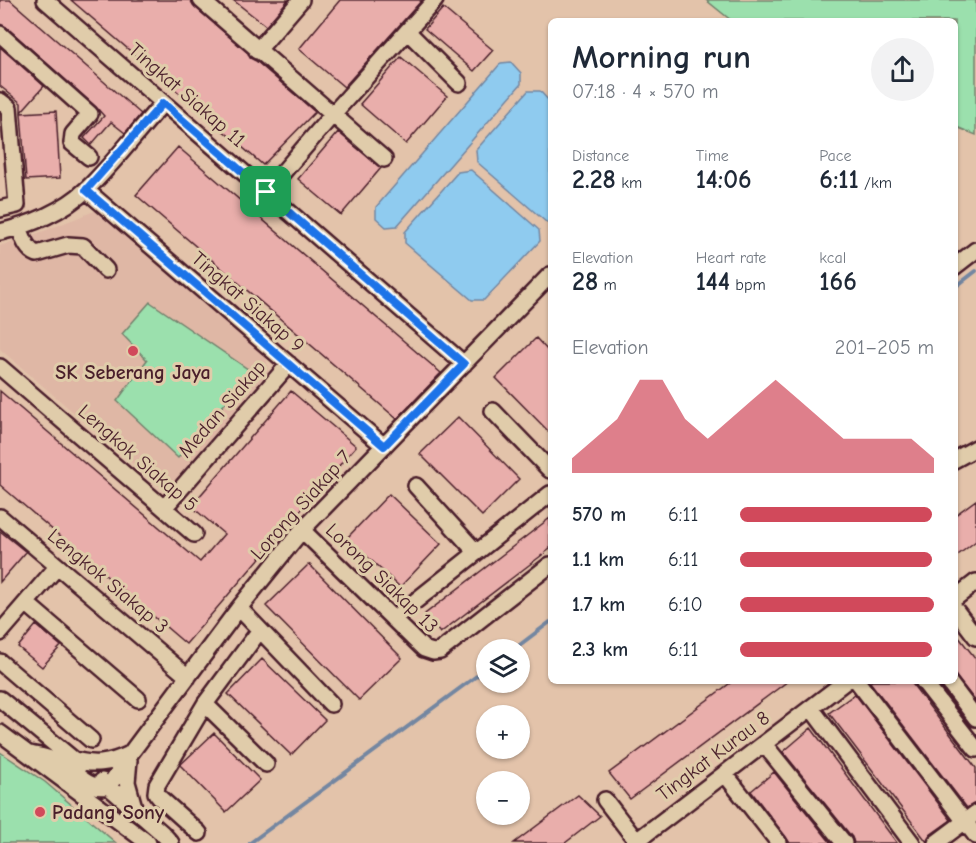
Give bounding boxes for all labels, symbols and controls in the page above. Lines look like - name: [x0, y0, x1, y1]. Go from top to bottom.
- street label: Tingkat Siakap 11: [124, 38, 250, 152]
- text: Morning run: [572, 38, 751, 76]
- button: share: [871, 38, 934, 101]
- text: 07:18 · 4 × 570 m: [572, 80, 719, 103]
- text: Distance: [572, 147, 629, 165]
- text: Time: [696, 147, 729, 165]
- text: Pace: [819, 147, 852, 165]
- text: 2.28: [572, 165, 616, 195]
- text: 14:06: [696, 165, 752, 195]
- text: 6:11: [819, 165, 859, 195]
- pin: [240, 166, 291, 217]
- text: km: [616, 174, 642, 192]
- text: /km: [859, 174, 892, 192]
- icon: arrive: [249, 175, 282, 208]
- street label: Tingkat Siakap 9: [187, 247, 309, 357]
- text: Elevation: [572, 249, 633, 267]
- text: Heart rate: [696, 249, 766, 267]
- text: kcal: [819, 249, 846, 267]
- text: 28: [572, 267, 598, 297]
- text: 144: [696, 267, 730, 297]
- text: 166: [819, 267, 857, 297]
- text: m: [598, 276, 617, 294]
- text: bpm: [730, 276, 766, 294]
- text: Elevation: [572, 336, 649, 359]
- text: 201–205 m: [835, 336, 934, 359]
- marker: SK Seberang Jaya: [126, 344, 140, 358]
- street label: Medan Siakap: [173, 356, 271, 462]
- place label: SK Seberang Jaya: [55, 361, 211, 384]
- street label: Lengkok Siakap 5: [73, 400, 203, 516]
- street label: Lorong Siakap 7: [246, 445, 356, 564]
- text: 570 m: [572, 503, 626, 526]
- text: 6:11: [668, 503, 698, 526]
- street label: Lorong Siakap 13: [321, 518, 443, 638]
- street label: Lengkok Siakap 3: [43, 524, 173, 638]
- text: 1.1 km: [572, 548, 624, 571]
- text: 6:11: [668, 548, 698, 571]
- text: 1.7 km: [572, 593, 625, 616]
- text: 6:10: [668, 593, 703, 616]
- text: 2.3 km: [572, 638, 628, 661]
- text: 6:11: [668, 638, 698, 661]
- map controls: [476, 639, 530, 825]
- button: layers: [476, 639, 530, 693]
- button: +: [476, 705, 530, 759]
- street label: Tingkat Kurau 8: [652, 706, 774, 806]
- button: −: [476, 771, 530, 825]
- place label: Padang Sony: [52, 801, 165, 824]
- marker: Padang Sony: [33, 805, 47, 819]

